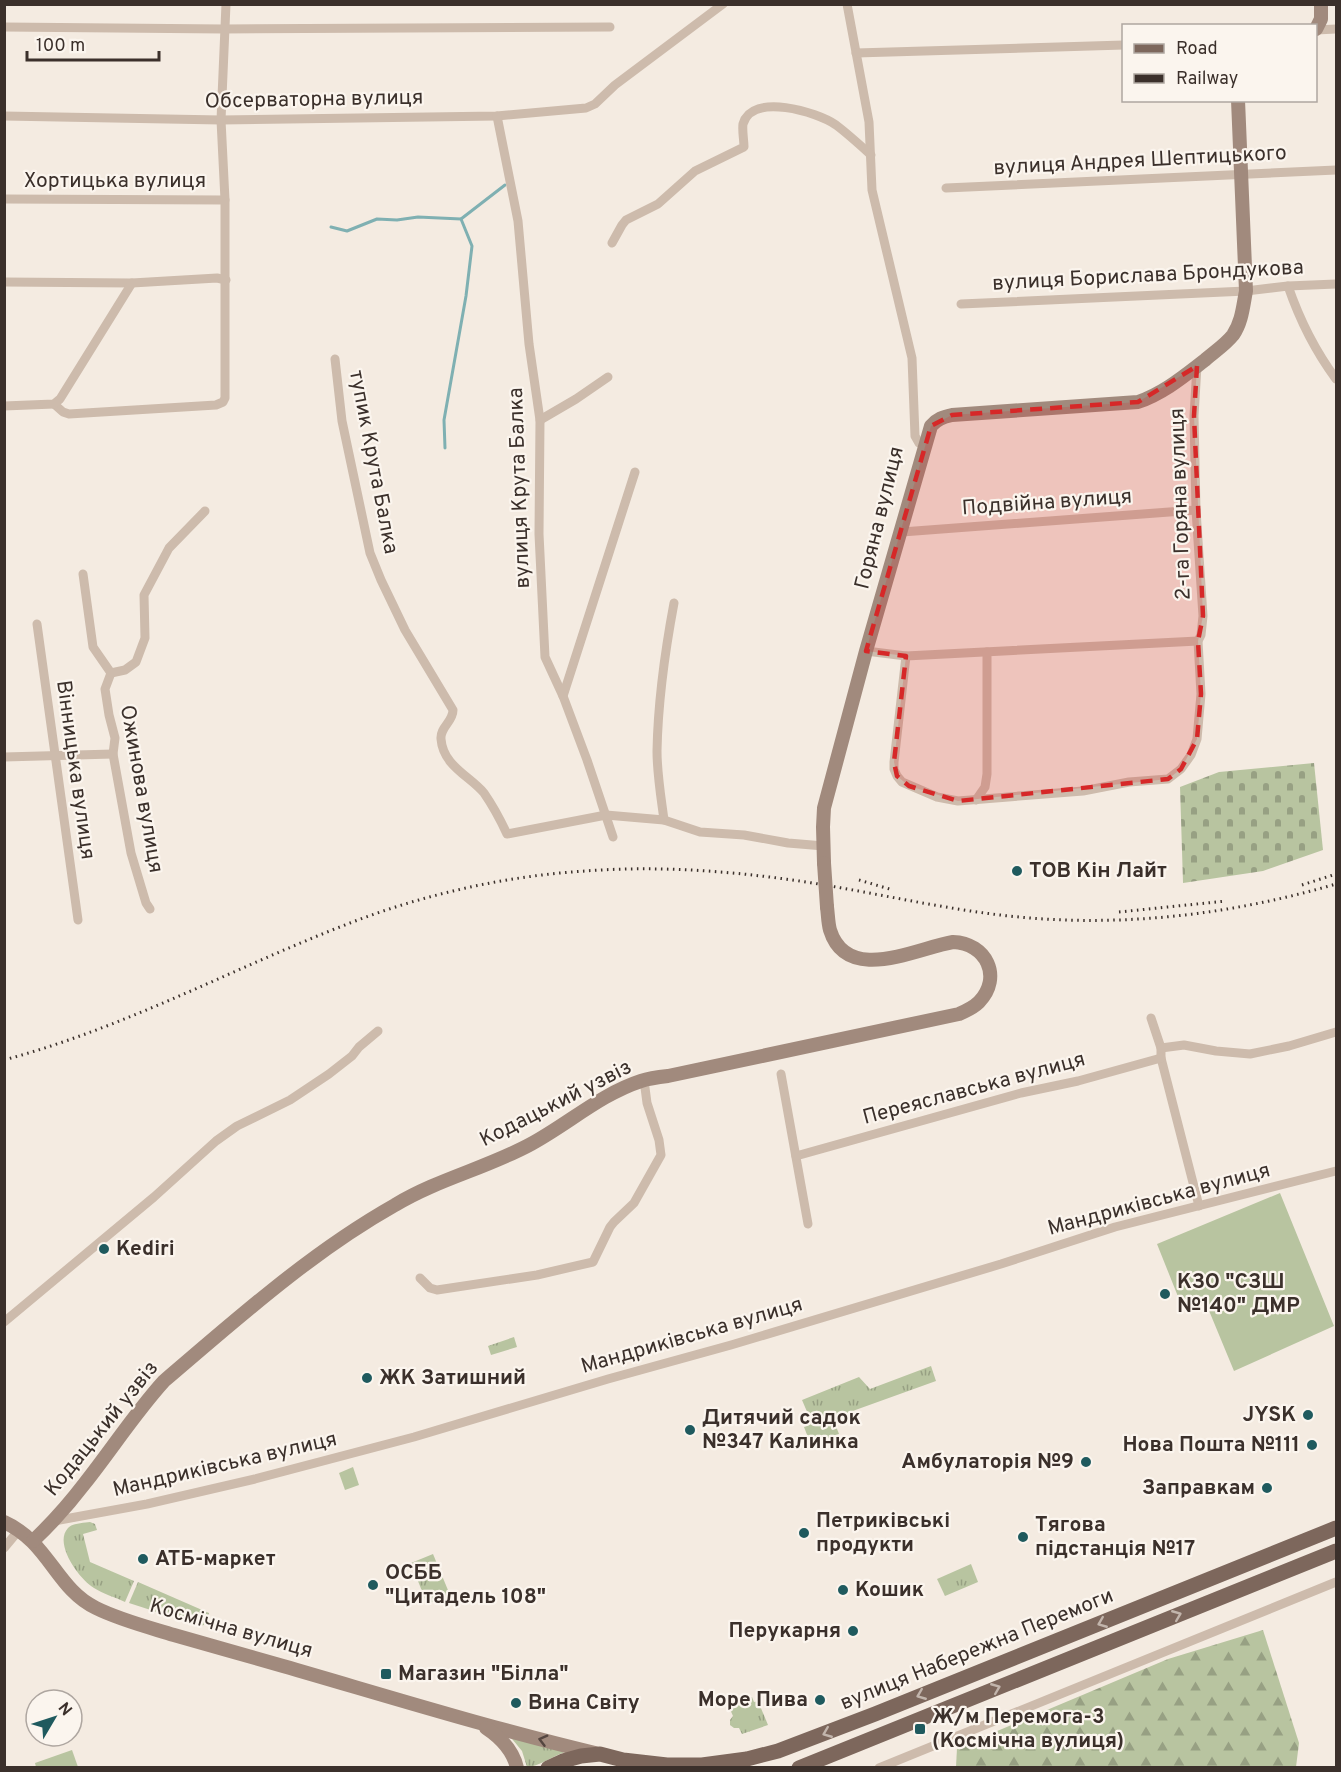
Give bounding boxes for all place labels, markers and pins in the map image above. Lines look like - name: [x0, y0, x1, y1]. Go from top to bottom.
- place label: ТОВ Кін Лайт: [1029, 858, 1167, 885]
- marker: ТОВ Кін Лайт: [1010, 864, 1024, 878]
- place label: Kediri: [116, 1236, 175, 1263]
- marker: Kediri: [97, 1242, 111, 1256]
- place label: КЗО "СЗШ №140" ДМР: [1177, 1269, 1300, 1320]
- marker: КЗО "СЗШ №140" ДМР: [1158, 1287, 1172, 1301]
- place label: ЖК Затишний: [379, 1365, 526, 1392]
- marker: ЖК Затишний: [360, 1371, 374, 1385]
- place label: JYSK: [1243, 1402, 1296, 1429]
- place label: Дитячий садок №347 Калинка: [702, 1405, 861, 1456]
- marker: JYSK: [1301, 1408, 1315, 1422]
- marker: Дитячий садок №347 Калинка: [683, 1423, 697, 1437]
- place label: Нова Пошта №111: [1122, 1432, 1300, 1459]
- marker: Нова Пошта №111: [1305, 1438, 1319, 1452]
- place label: Амбулаторія №9: [901, 1449, 1074, 1476]
- marker: Амбулаторія №9: [1079, 1455, 1093, 1469]
- place label: Заправкам: [1142, 1475, 1255, 1502]
- marker: Заправкам: [1260, 1481, 1274, 1495]
- place label: Петриківські продукти: [816, 1508, 950, 1559]
- place label: Тягова пiдстанцiя №17: [1035, 1512, 1195, 1563]
- marker: Петриківські продукти: [797, 1526, 811, 1540]
- marker: Тягова пiдстанцiя №17: [1016, 1530, 1030, 1544]
- place label: АТБ-маркет: [155, 1546, 276, 1573]
- marker: АТБ-маркет: [136, 1552, 150, 1566]
- place label: ОСББ "Цитадель 108": [385, 1560, 546, 1611]
- place label: Кошик: [855, 1577, 924, 1604]
- marker: ОСББ "Цитадель 108": [366, 1578, 380, 1592]
- marker: Кошик: [836, 1583, 850, 1597]
- place label: Перукарня: [729, 1618, 841, 1645]
- marker: Перукарня: [846, 1624, 860, 1638]
- place label: Магазин "Білла": [398, 1661, 569, 1688]
- marker: Магазин "Білла": [379, 1667, 393, 1681]
- place label: Море Пива: [698, 1687, 808, 1714]
- place label: Вина Світу: [528, 1690, 640, 1717]
- marker: Море Пива: [813, 1693, 827, 1707]
- marker: Вина Світу: [509, 1696, 523, 1710]
- place label: Ж/м Перемога-3 (Космічна вулиця): [932, 1704, 1124, 1755]
- marker: Ж/м Перемога-3 (Космічна вулиця): [913, 1722, 927, 1736]

